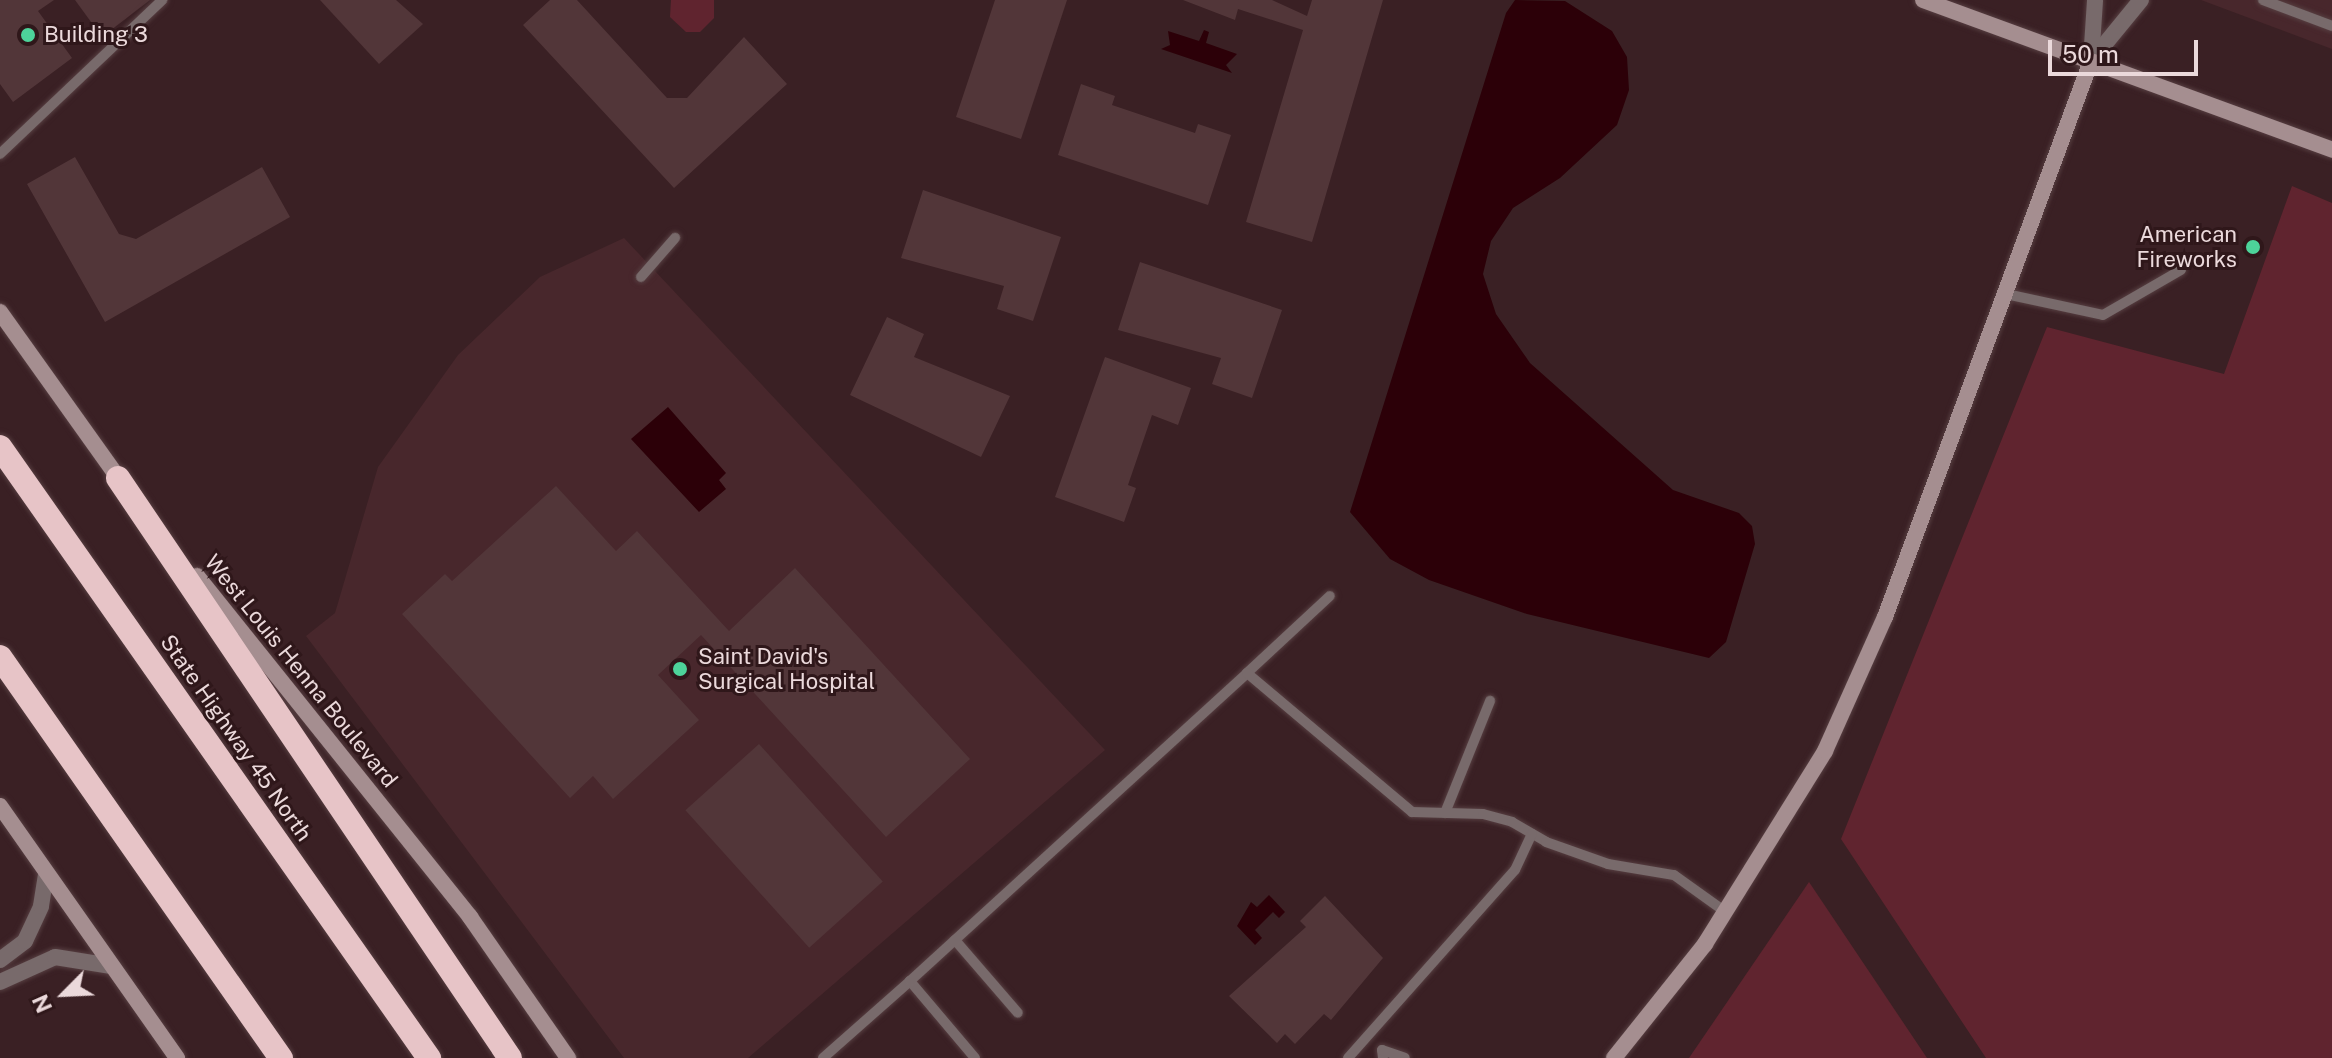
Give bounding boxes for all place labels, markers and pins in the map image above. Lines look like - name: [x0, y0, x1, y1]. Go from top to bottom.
- place label: Building 3: [44, 22, 148, 48]
- marker: Building 3: [19, 26, 37, 44]
- place label: American Fireworks: [2136, 221, 2237, 272]
- marker: American Fireworks: [2244, 238, 2262, 256]
- place label: Saint David's Surgical Hospital: [698, 643, 875, 694]
- marker: Saint David's Surgical Hospital: [669, 658, 691, 680]

